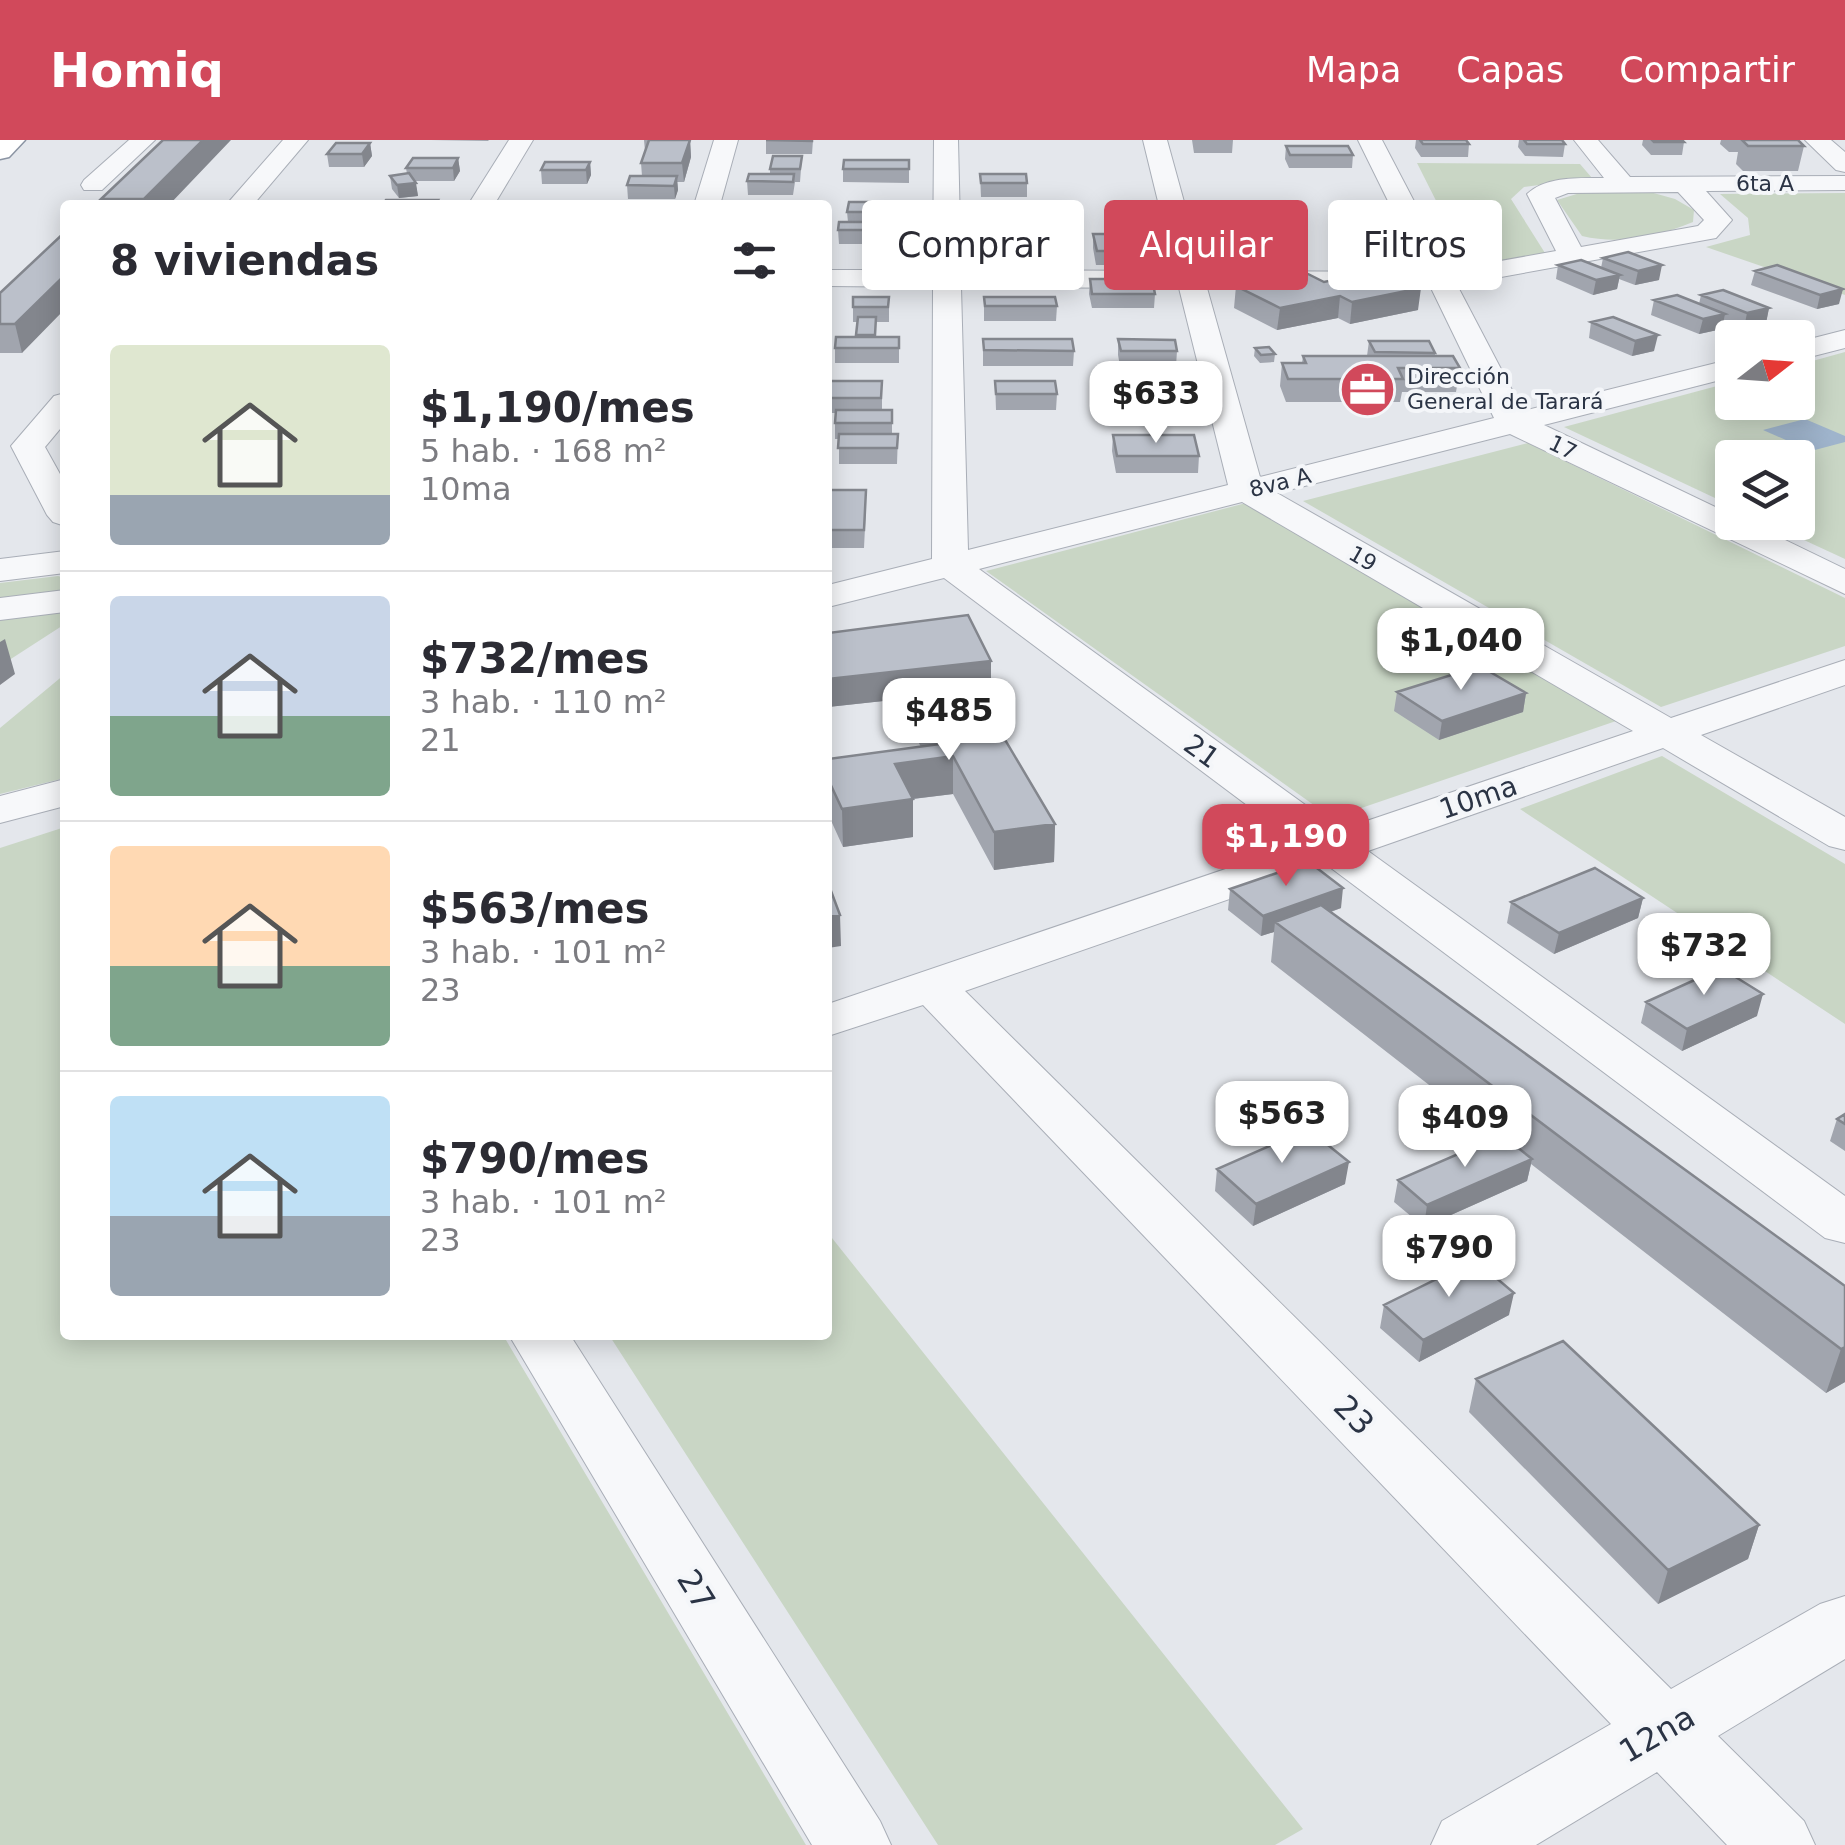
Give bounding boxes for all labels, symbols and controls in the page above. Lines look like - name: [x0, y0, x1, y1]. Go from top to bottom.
- text: Homiq: [50, 42, 224, 98]
- text: Mapa: [1306, 50, 1401, 90]
- text: Capas: [1456, 50, 1564, 90]
- text: Compartir: [1619, 50, 1795, 90]
- street label: 6ta A: [1736, 171, 1794, 196]
- chip: Comprar: [862, 200, 1084, 290]
- chip: Alquilar: [1104, 200, 1308, 290]
- chip: Filtros: [1328, 200, 1502, 290]
- icon: filters: [727, 233, 782, 288]
- text: 8 viviendas: [110, 236, 379, 285]
- north arrow: [1715, 320, 1815, 420]
- map controls: [1715, 320, 1815, 540]
- office icon: Dirección General de Tarará: [1338, 359, 1398, 419]
- pin: $633: [1097, 361, 1215, 446]
- place label: Dirección General de Tarará: [1407, 364, 1604, 414]
- text: $633: [1111, 374, 1201, 412]
- text: $1,190/mes: [420, 383, 695, 432]
- icon: home: [190, 385, 310, 505]
- street label: 17: [1545, 430, 1581, 465]
- text: 5 hab. · 168 m²: [420, 432, 667, 470]
- button: layers: [1715, 440, 1815, 540]
- street label: 8va A: [1247, 463, 1313, 502]
- text: 10ma: [420, 470, 512, 508]
- street label: 19: [1344, 541, 1381, 576]
- pin: $1,040: [1380, 608, 1542, 693]
- text: $1,040: [1399, 621, 1523, 659]
- text: $732/mes: [420, 634, 649, 683]
- icon: home: [190, 636, 310, 756]
- pin: $485: [890, 678, 1008, 763]
- text: 3 hab. · 110 m²: [420, 683, 667, 721]
- text: $485: [904, 691, 994, 729]
- text: 21: [420, 721, 461, 759]
- street label: 21: [1178, 728, 1226, 775]
- street label: 10ma: [1435, 769, 1521, 826]
- pin: $1,190: [1205, 804, 1367, 889]
- text: $1,190: [1224, 817, 1348, 855]
- text: $563/mes: [420, 884, 649, 933]
- icon: home: [190, 886, 310, 1006]
- pin: $732: [1645, 913, 1763, 998]
- text: $732: [1659, 926, 1749, 964]
- text: 3 hab. · 101 m²: [420, 933, 667, 971]
- text: 23: [420, 971, 461, 1009]
- pin: $563: [1223, 1081, 1341, 1166]
- pin: $409: [1406, 1085, 1524, 1170]
- text: $563: [1237, 1094, 1327, 1132]
- text: $409: [1420, 1098, 1510, 1136]
- text: $790/mes: [420, 1134, 649, 1183]
- icon: home: [190, 1136, 310, 1256]
- text: 3 hab. · 101 m²: [420, 1183, 667, 1221]
- pin: $790: [1390, 1215, 1508, 1300]
- text: 23: [420, 1221, 461, 1259]
- text: $790: [1404, 1228, 1494, 1266]
- street label: 23: [1326, 1387, 1382, 1443]
- street label: 27: [669, 1563, 723, 1617]
- street label: 12na: [1613, 1697, 1701, 1771]

